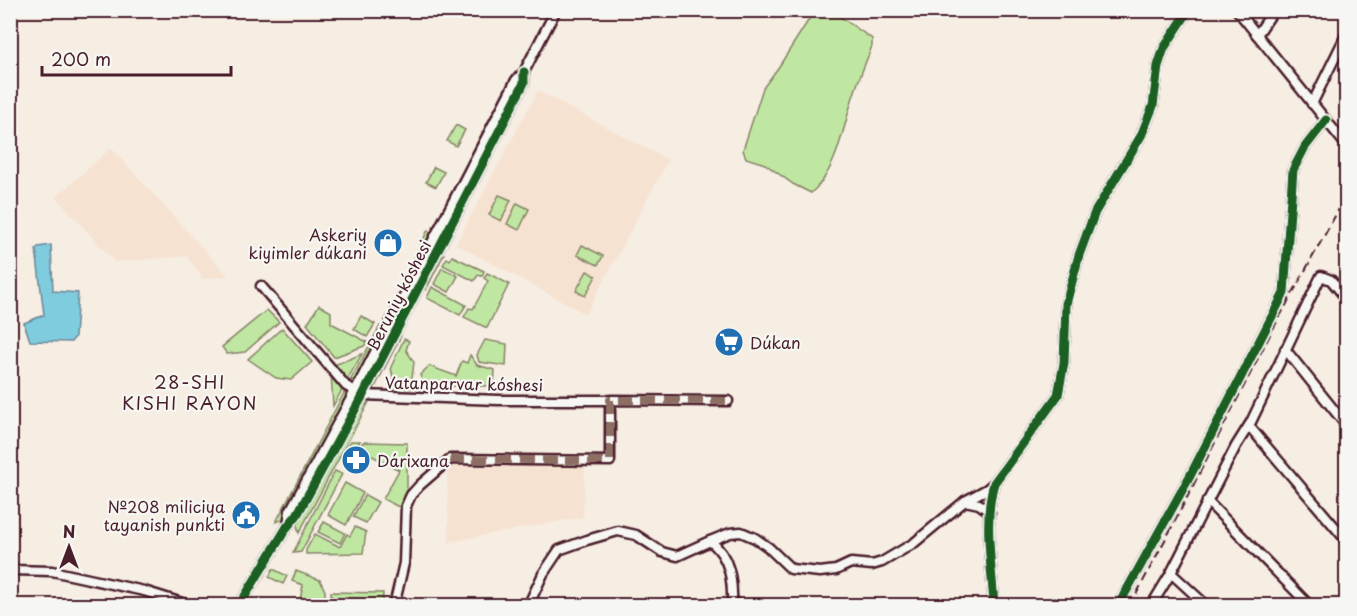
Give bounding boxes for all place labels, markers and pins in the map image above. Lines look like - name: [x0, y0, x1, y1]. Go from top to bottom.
- place label: Askeriy kiyimler dúkani: [249, 222, 367, 264]
- shop icon: Askeriy kiyimler dúkani: [372, 227, 404, 259]
- supermarket icon: Dúkan: [713, 326, 745, 358]
- place label: Dúkan: [750, 330, 801, 354]
- pharmacy icon: Dárixana: [340, 444, 372, 476]
- place label: Dárixana: [377, 448, 449, 472]
- place label: №208 miliciya tayanish punkti: [104, 494, 225, 536]
- public building icon: №208 miliciya tayanish punkti: [230, 499, 262, 531]

